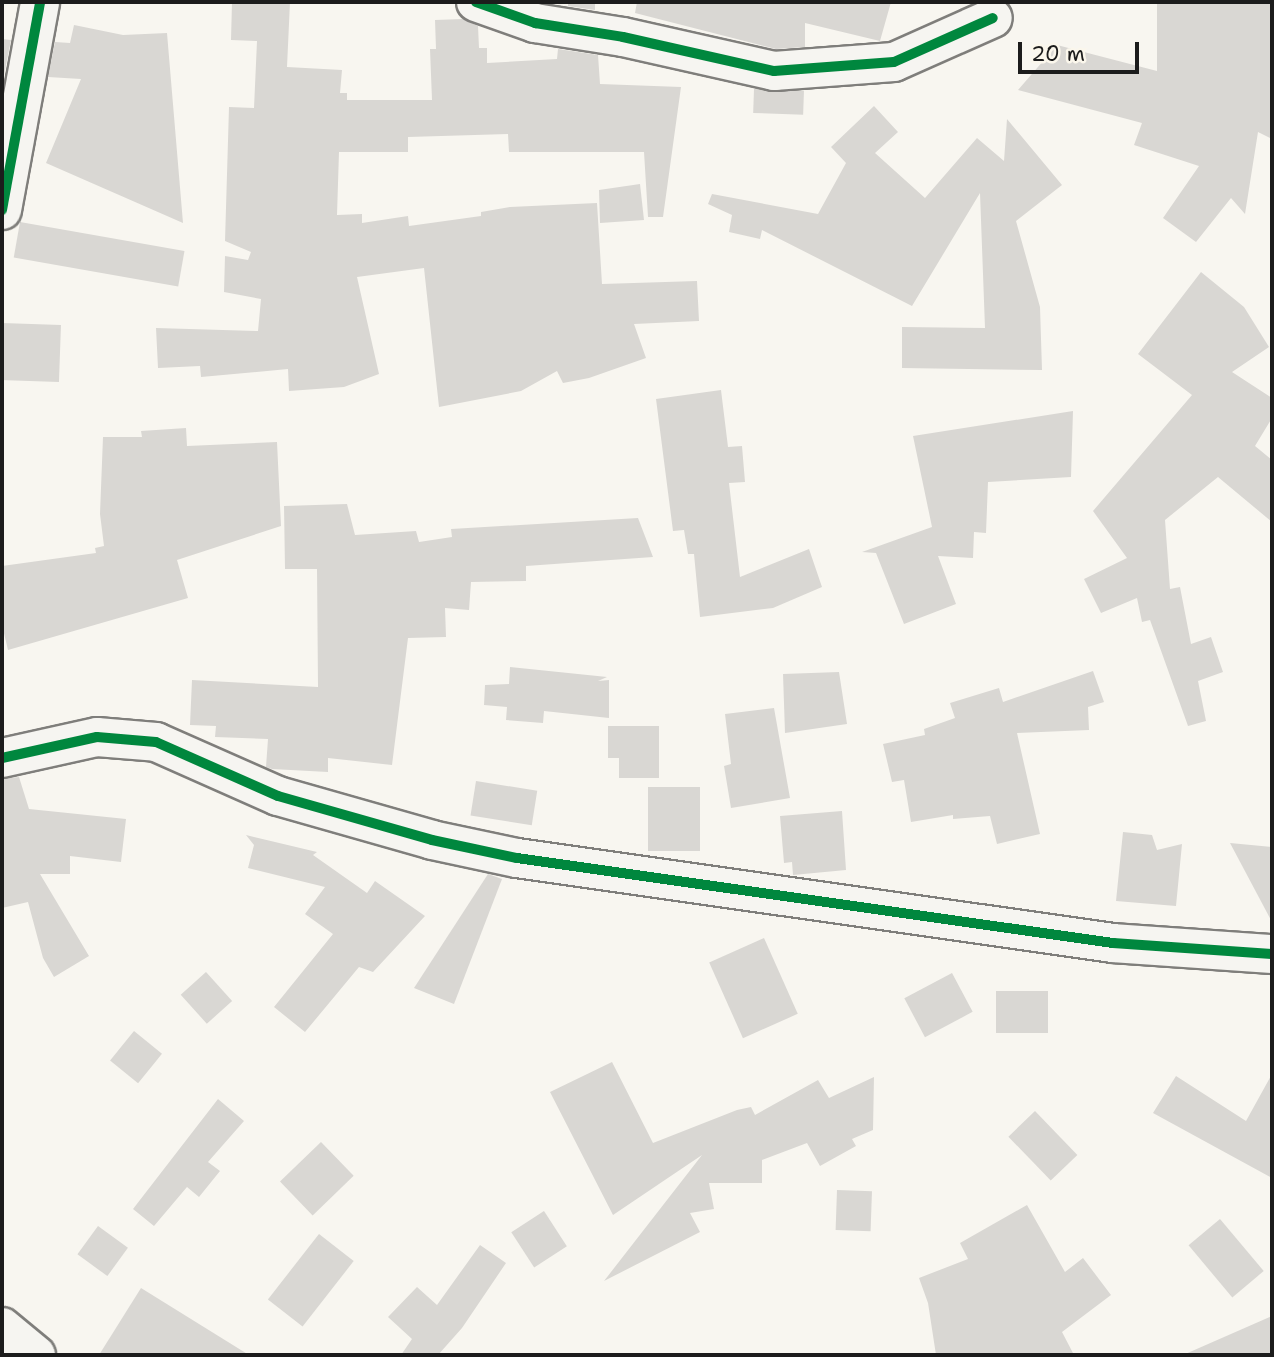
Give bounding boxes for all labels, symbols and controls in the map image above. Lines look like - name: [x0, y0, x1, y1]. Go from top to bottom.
- scale bar: [1022, 28, 1143, 72]
- text: 20 m: [1031, 40, 1085, 68]

